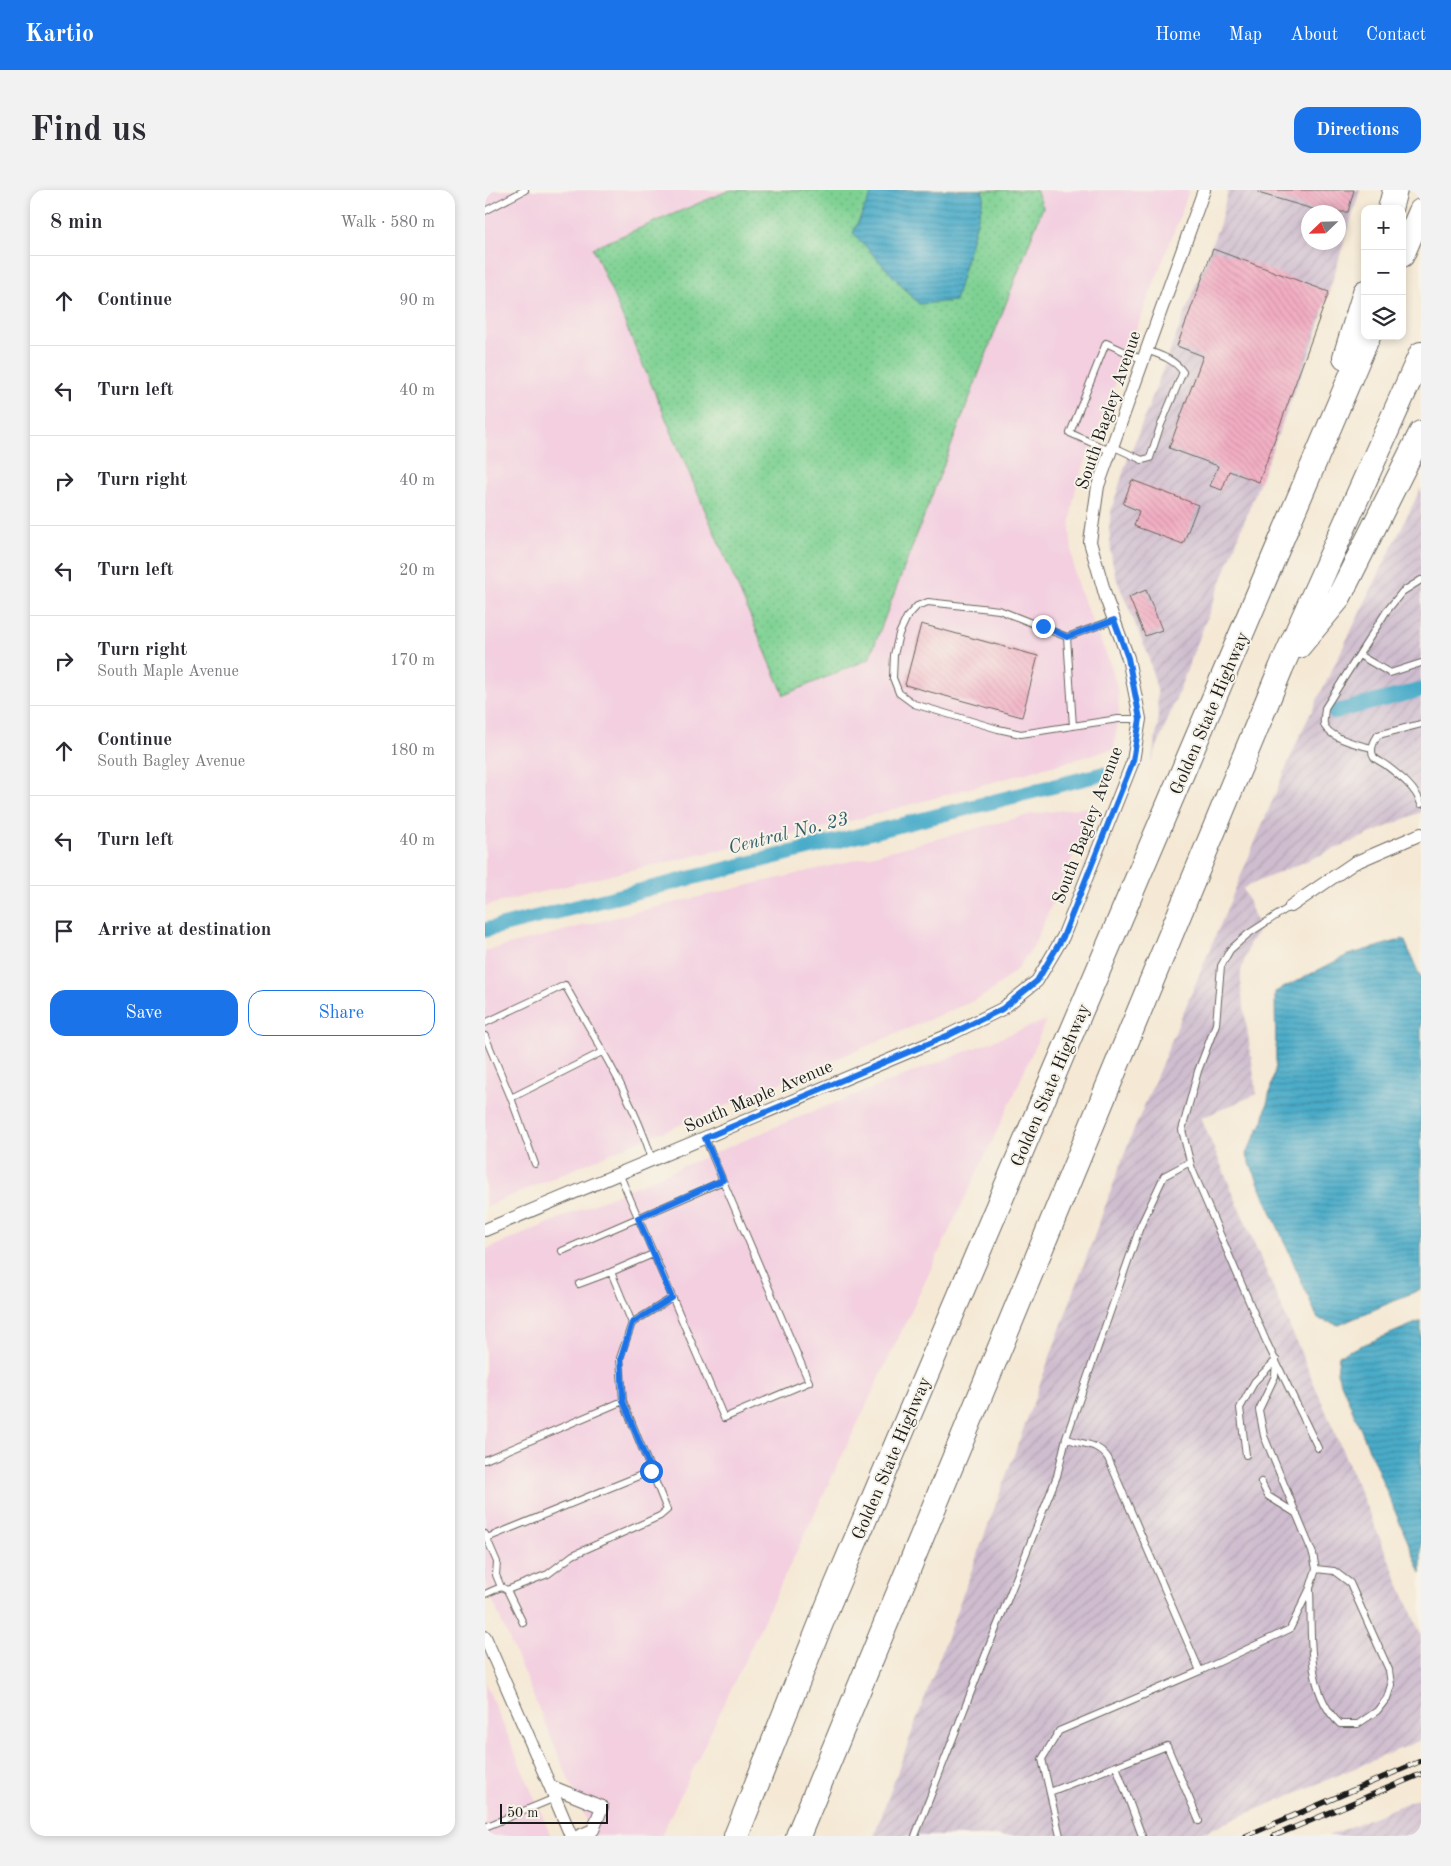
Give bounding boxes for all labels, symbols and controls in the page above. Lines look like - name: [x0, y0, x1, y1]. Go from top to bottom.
- text: Kartio: [25, 23, 94, 47]
- text: Home: [1155, 26, 1201, 44]
- text: Map: [1229, 26, 1262, 44]
- text: About: [1290, 26, 1338, 44]
- text: Contact: [1366, 26, 1426, 44]
- button: Directions: [1294, 107, 1421, 153]
- text: Find us: [30, 113, 146, 148]
- north arrow: [1301, 205, 1346, 250]
- map controls: [1361, 205, 1406, 340]
- button: +: [1361, 205, 1406, 250]
- text: 8 min: [50, 212, 103, 233]
- text: Walk · 580 m: [340, 215, 435, 231]
- button: −: [1361, 250, 1406, 295]
- icon: ahead: [50, 287, 78, 315]
- text: Continue: [97, 291, 172, 310]
- text: 90 m: [399, 293, 435, 309]
- button: layers: [1361, 295, 1406, 340]
- street label: South Bagley Avenue: [1073, 329, 1145, 492]
- icon: left: [50, 377, 78, 405]
- text: Turn left: [97, 381, 174, 400]
- text: 40 m: [399, 383, 435, 399]
- icon: right: [50, 467, 78, 495]
- text: Turn right: [97, 471, 187, 490]
- text: 40 m: [399, 473, 435, 489]
- icon: left: [50, 557, 78, 585]
- text: Turn left: [97, 561, 174, 580]
- text: 20 m: [399, 563, 435, 579]
- route end: [1032, 615, 1055, 638]
- street label: Golden State Highway: [1167, 629, 1253, 798]
- text: Turn right: [97, 641, 187, 660]
- icon: right: [50, 647, 78, 675]
- text: 170 m: [390, 653, 435, 669]
- text: South Maple Avenue: [97, 664, 239, 680]
- text: Continue: [97, 731, 172, 750]
- icon: ahead: [50, 737, 78, 765]
- text: 180 m: [390, 743, 435, 759]
- street label: South Bagley Avenue: [1050, 744, 1126, 906]
- text: South Bagley Avenue: [97, 754, 245, 770]
- water label: Central No. 23: [727, 810, 851, 859]
- icon: left: [50, 827, 78, 855]
- text: Turn left: [97, 831, 174, 850]
- text: 40 m: [399, 833, 435, 849]
- icon: arrive: [50, 917, 78, 945]
- text: Arrive at destination: [97, 921, 271, 940]
- button: Save: [50, 990, 238, 1036]
- button: Share: [248, 990, 435, 1036]
- street label: Golden State Highway: [1008, 1001, 1094, 1170]
- street label: South Maple Avenue: [681, 1057, 835, 1136]
- street label: Golden State Highway: [849, 1374, 935, 1543]
- route start: [640, 1460, 663, 1483]
- scale bar: [500, 1801, 607, 1824]
- text: 50 m: [507, 1806, 538, 1820]

